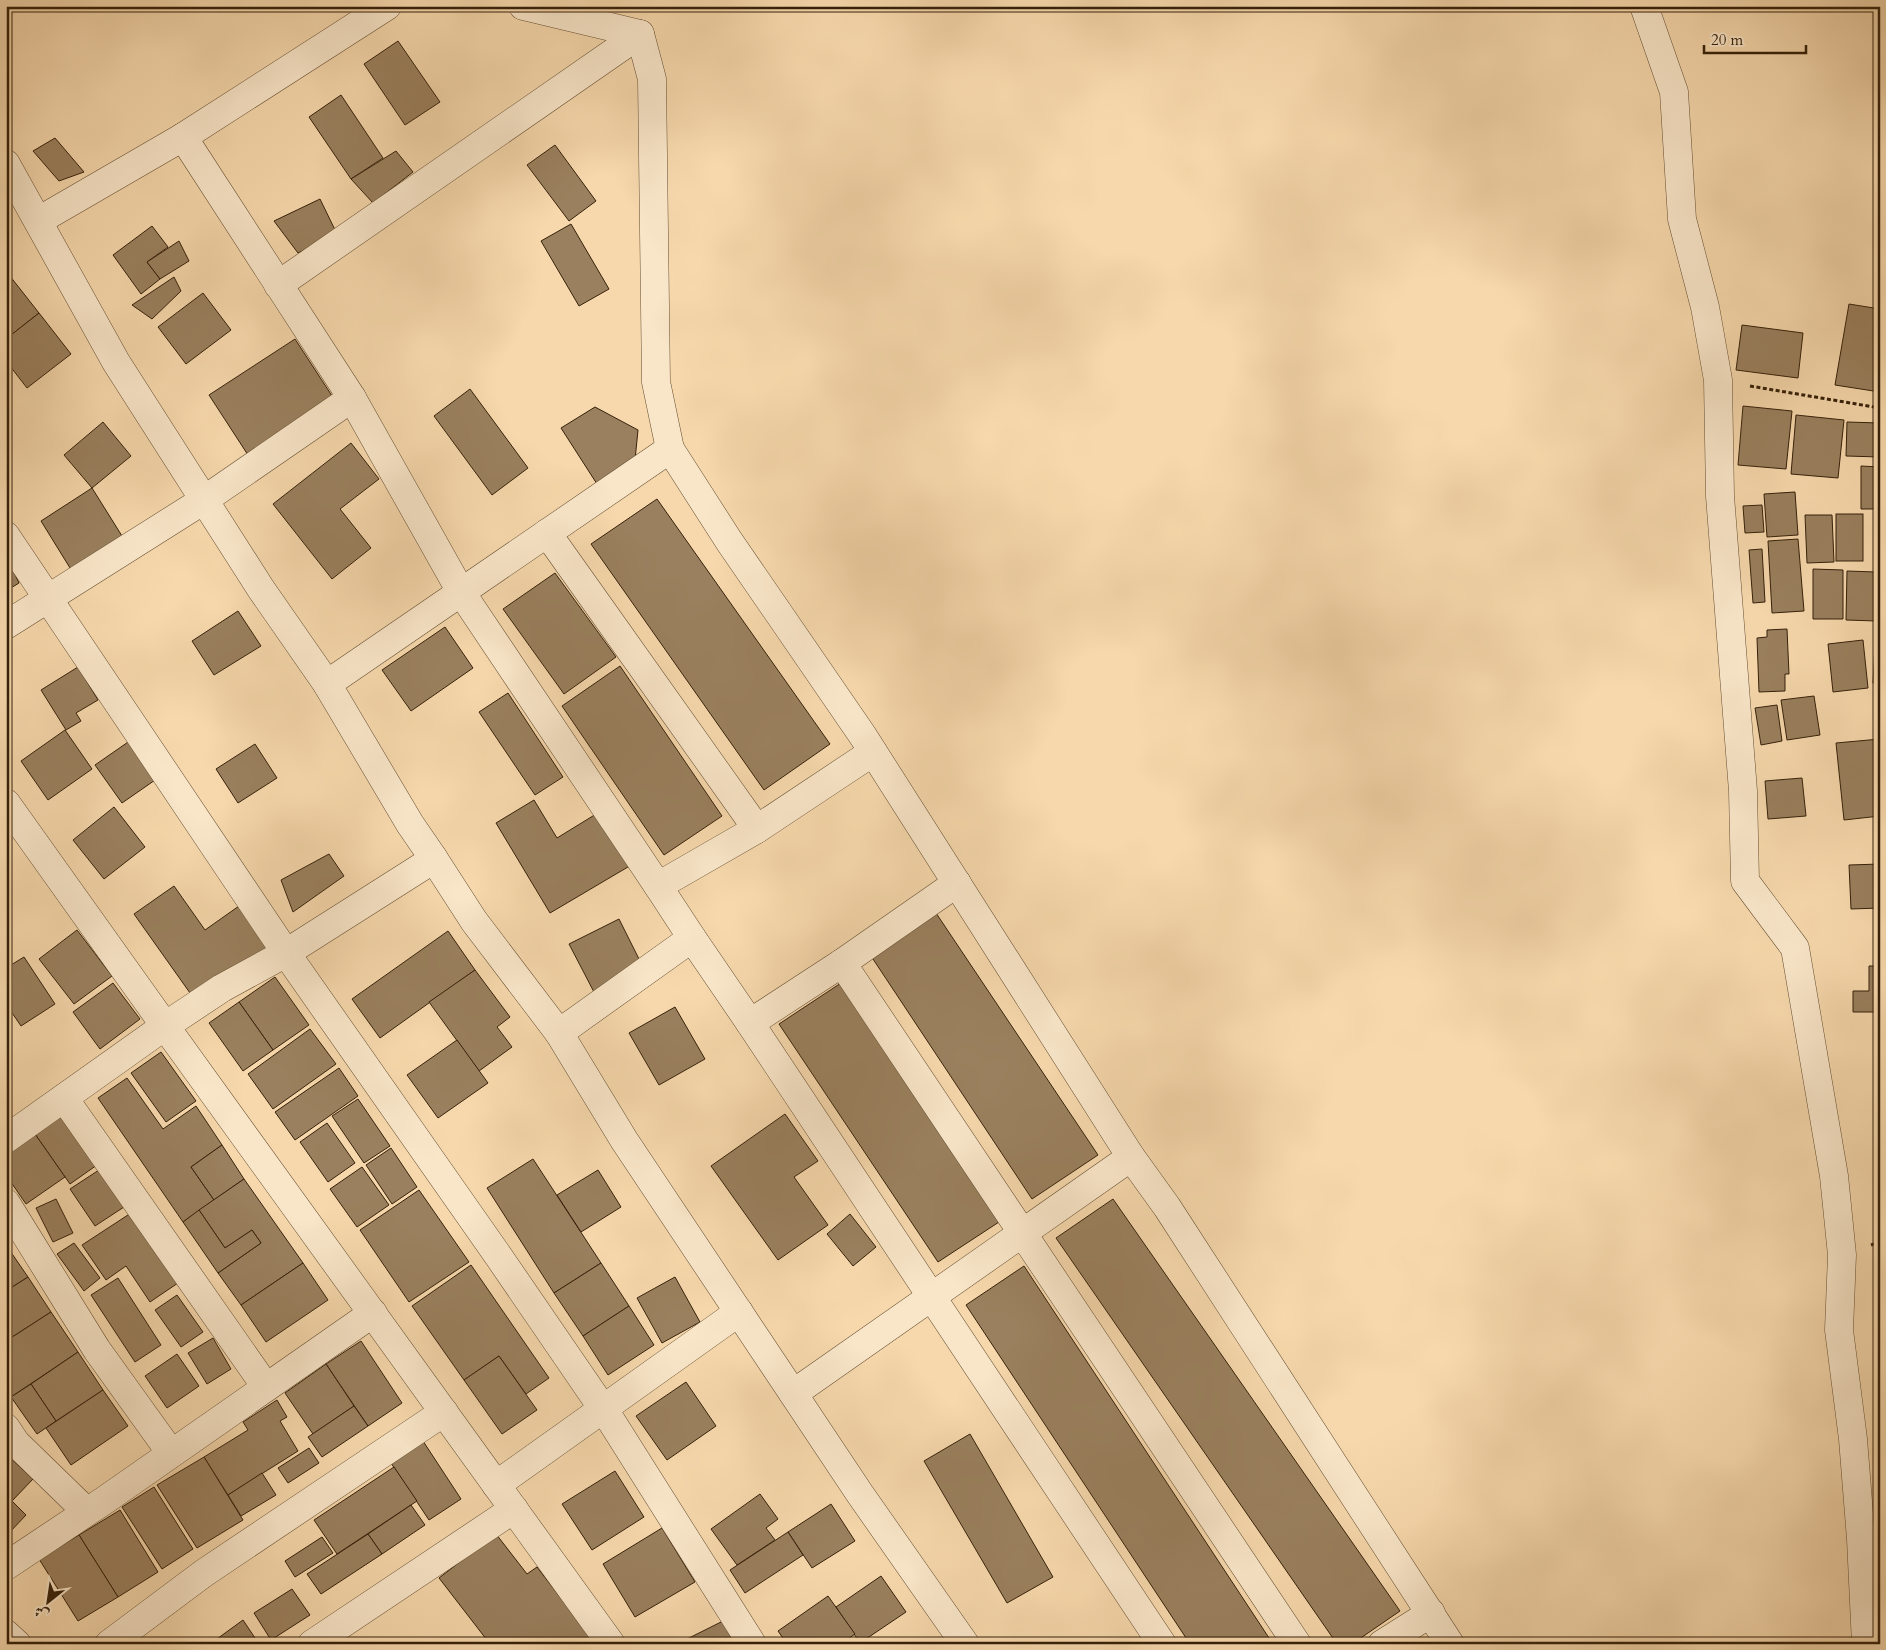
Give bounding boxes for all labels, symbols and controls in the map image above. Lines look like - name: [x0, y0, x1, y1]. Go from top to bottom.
- scale bar: [1704, 22, 1806, 54]
- text: 20 m: [1711, 30, 1743, 50]
- north arrow: [22, 1578, 72, 1628]
- text: ش: [31, 1601, 53, 1625]

